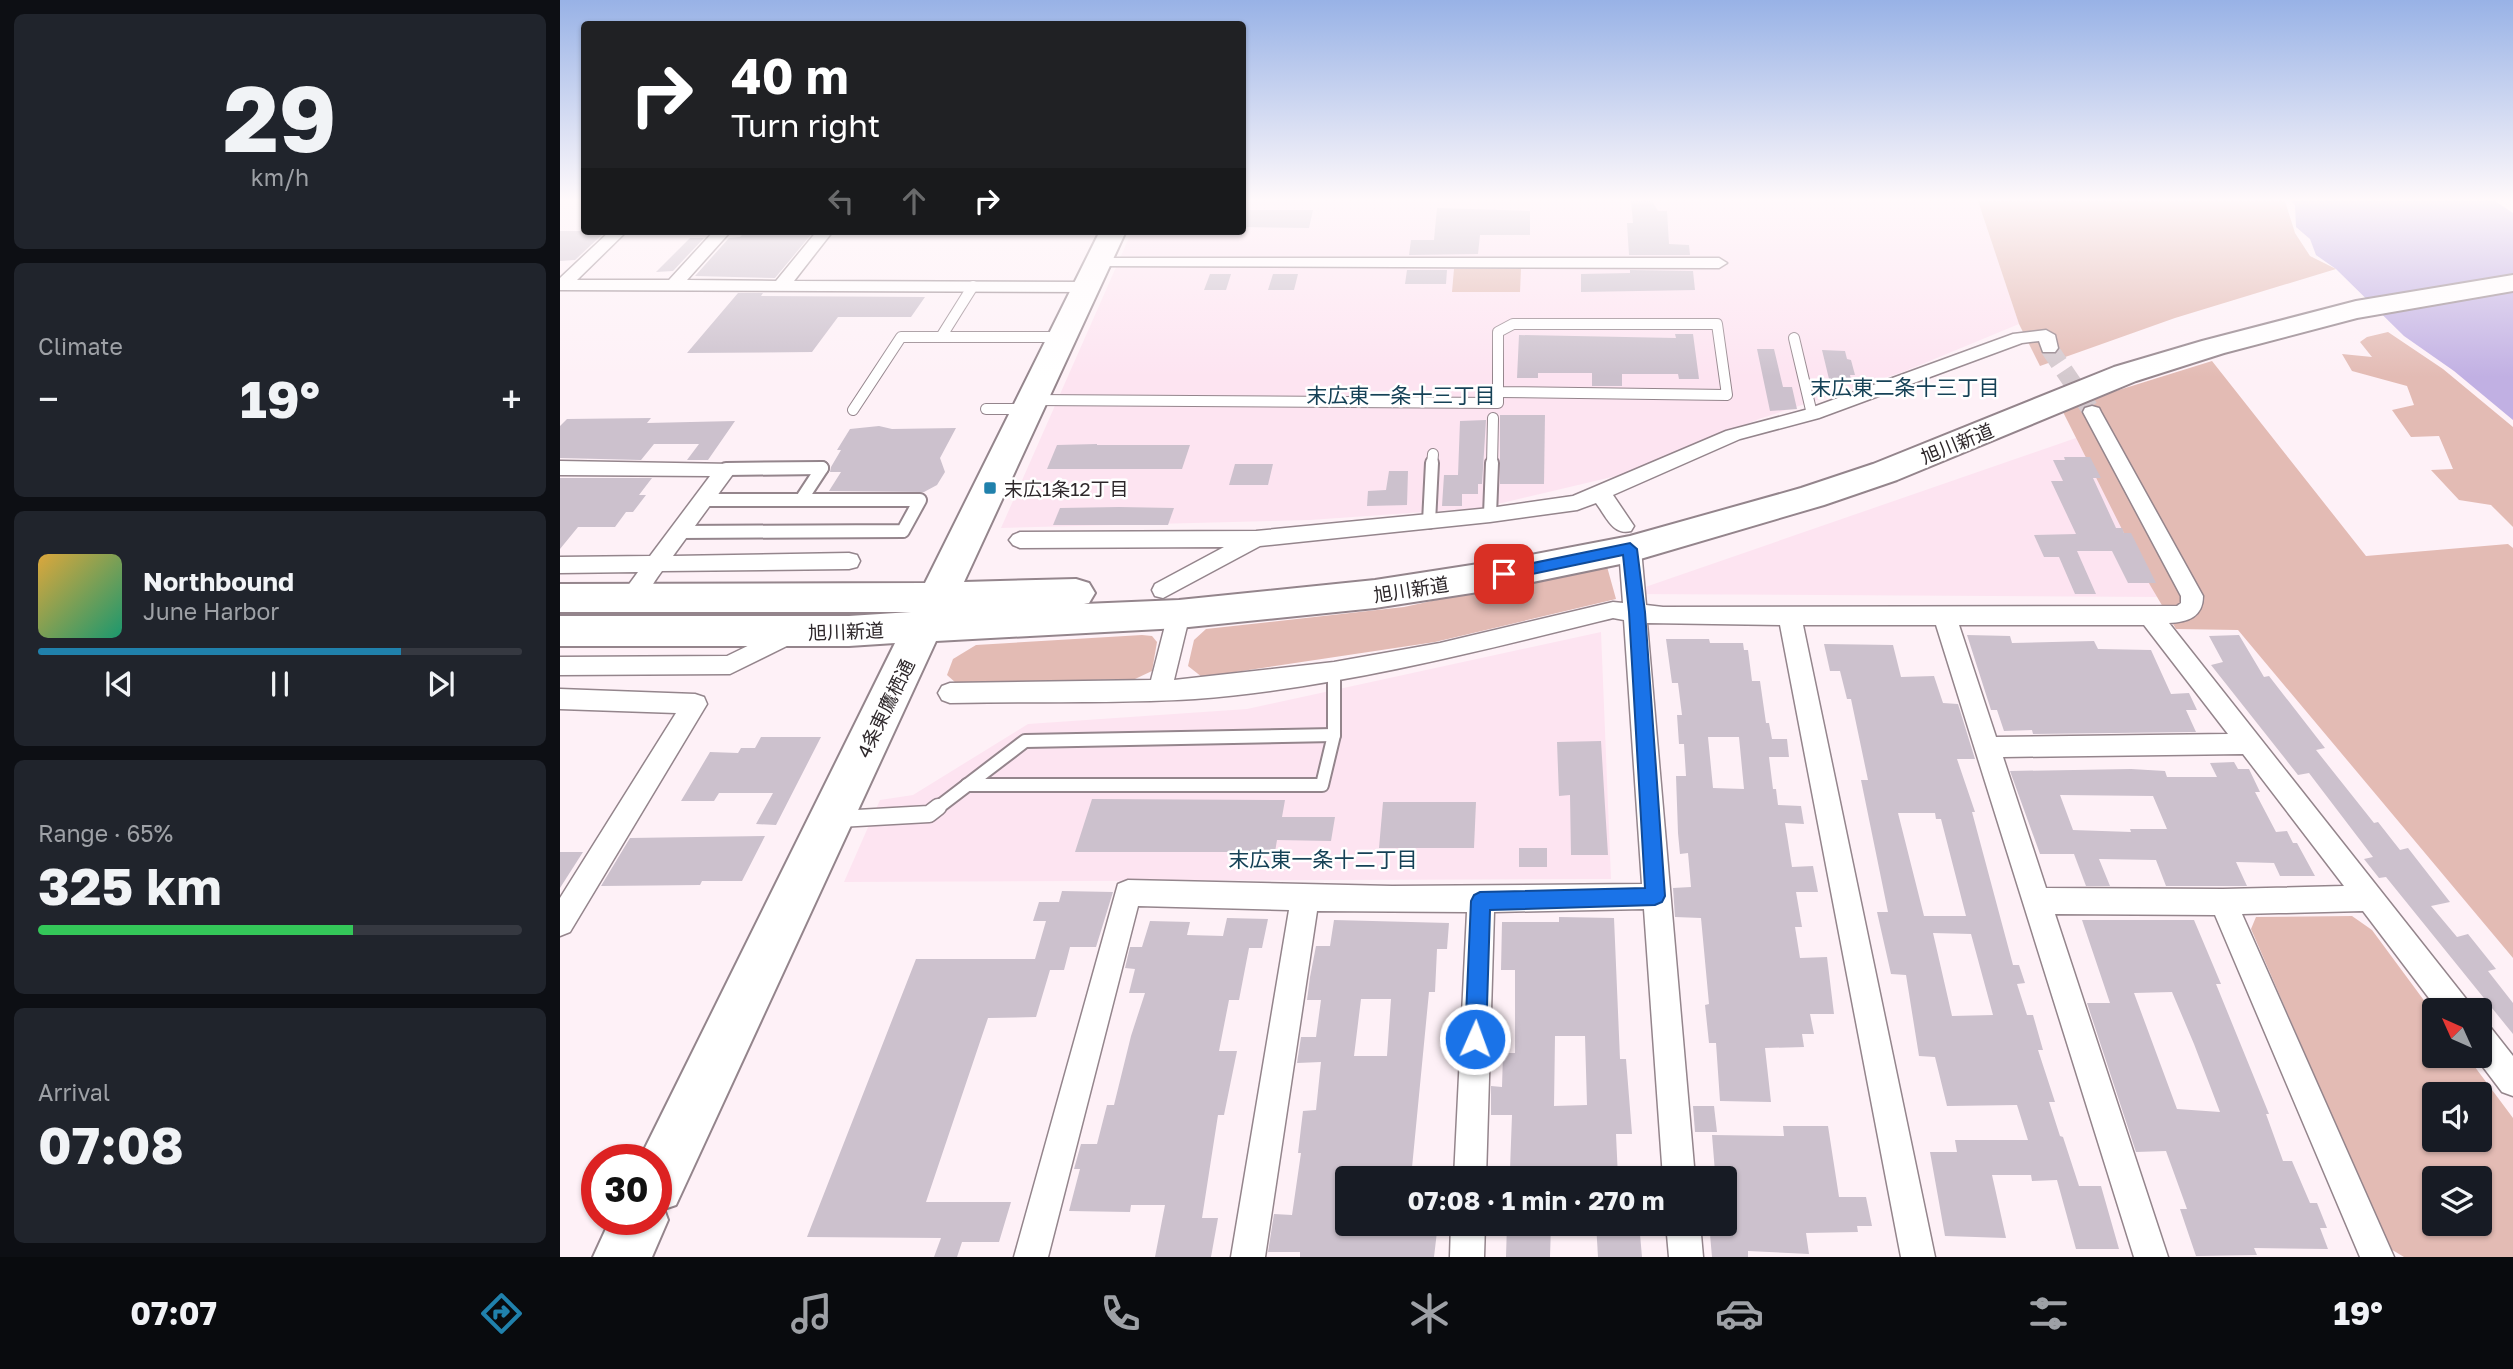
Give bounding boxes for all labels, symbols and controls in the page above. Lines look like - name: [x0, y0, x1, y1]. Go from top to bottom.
- text: 40 m: [731, 46, 849, 105]
- icon: right: [616, 49, 707, 140]
- text: 29: [223, 63, 337, 172]
- text: Turn right: [731, 106, 880, 144]
- text: km/h: [251, 163, 309, 191]
- icon: left: [822, 182, 860, 220]
- icon: ahead: [895, 182, 933, 220]
- icon: right: [968, 182, 1006, 220]
- text: Climate: [38, 332, 123, 360]
- text: 19°: [240, 367, 320, 429]
- district label: 末広東二条十三丁目: [1811, 374, 2000, 400]
- text: −: [38, 376, 59, 421]
- text: +: [501, 376, 522, 421]
- district label: 末広東一条十三丁目: [1307, 382, 1496, 408]
- street label: 旭川新道: [1917, 418, 1997, 468]
- place label: 末広1条12丁目: [1004, 477, 1128, 500]
- marker: 末広1条12丁目: [982, 480, 998, 496]
- pin: [1474, 544, 1534, 604]
- icon: arrive: [1485, 555, 1523, 593]
- text: Northbound: [143, 566, 294, 597]
- street label: 旭川新道: [1372, 572, 1450, 606]
- text: June Harbor: [143, 597, 279, 625]
- street label: 旭川新道: [808, 618, 884, 644]
- street label: 4条東鷹栖通: [851, 655, 919, 761]
- icon: previous: [100, 665, 138, 703]
- icon: pause: [261, 665, 299, 703]
- icon: next: [422, 665, 460, 703]
- text: Range · 65%: [38, 819, 173, 847]
- district label: 末広東一条十二丁目: [1229, 846, 1418, 872]
- text: 325 km: [38, 854, 222, 916]
- north arrow: [2422, 998, 2492, 1068]
- map controls: [2422, 998, 2492, 1236]
- position arrow: [1438, 1002, 1512, 1076]
- text: Arrival: [38, 1078, 110, 1106]
- button: sound: [2422, 1082, 2492, 1152]
- text: 07:08: [38, 1113, 184, 1175]
- speed limit sign: 30: [581, 1144, 672, 1235]
- button: layers: [2422, 1166, 2492, 1236]
- text: 07:08 · 1 min · 270 m: [1407, 1185, 1665, 1216]
- icon: directions: [477, 1289, 526, 1338]
- icon: music: [787, 1289, 836, 1338]
- icon: phone: [1096, 1289, 1145, 1338]
- icon: climate: [1405, 1289, 1454, 1338]
- icon: car: [1715, 1289, 1764, 1338]
- icon: filters: [2024, 1289, 2073, 1338]
- text: 07:07: [130, 1294, 217, 1332]
- text: 19°: [2333, 1294, 2383, 1332]

